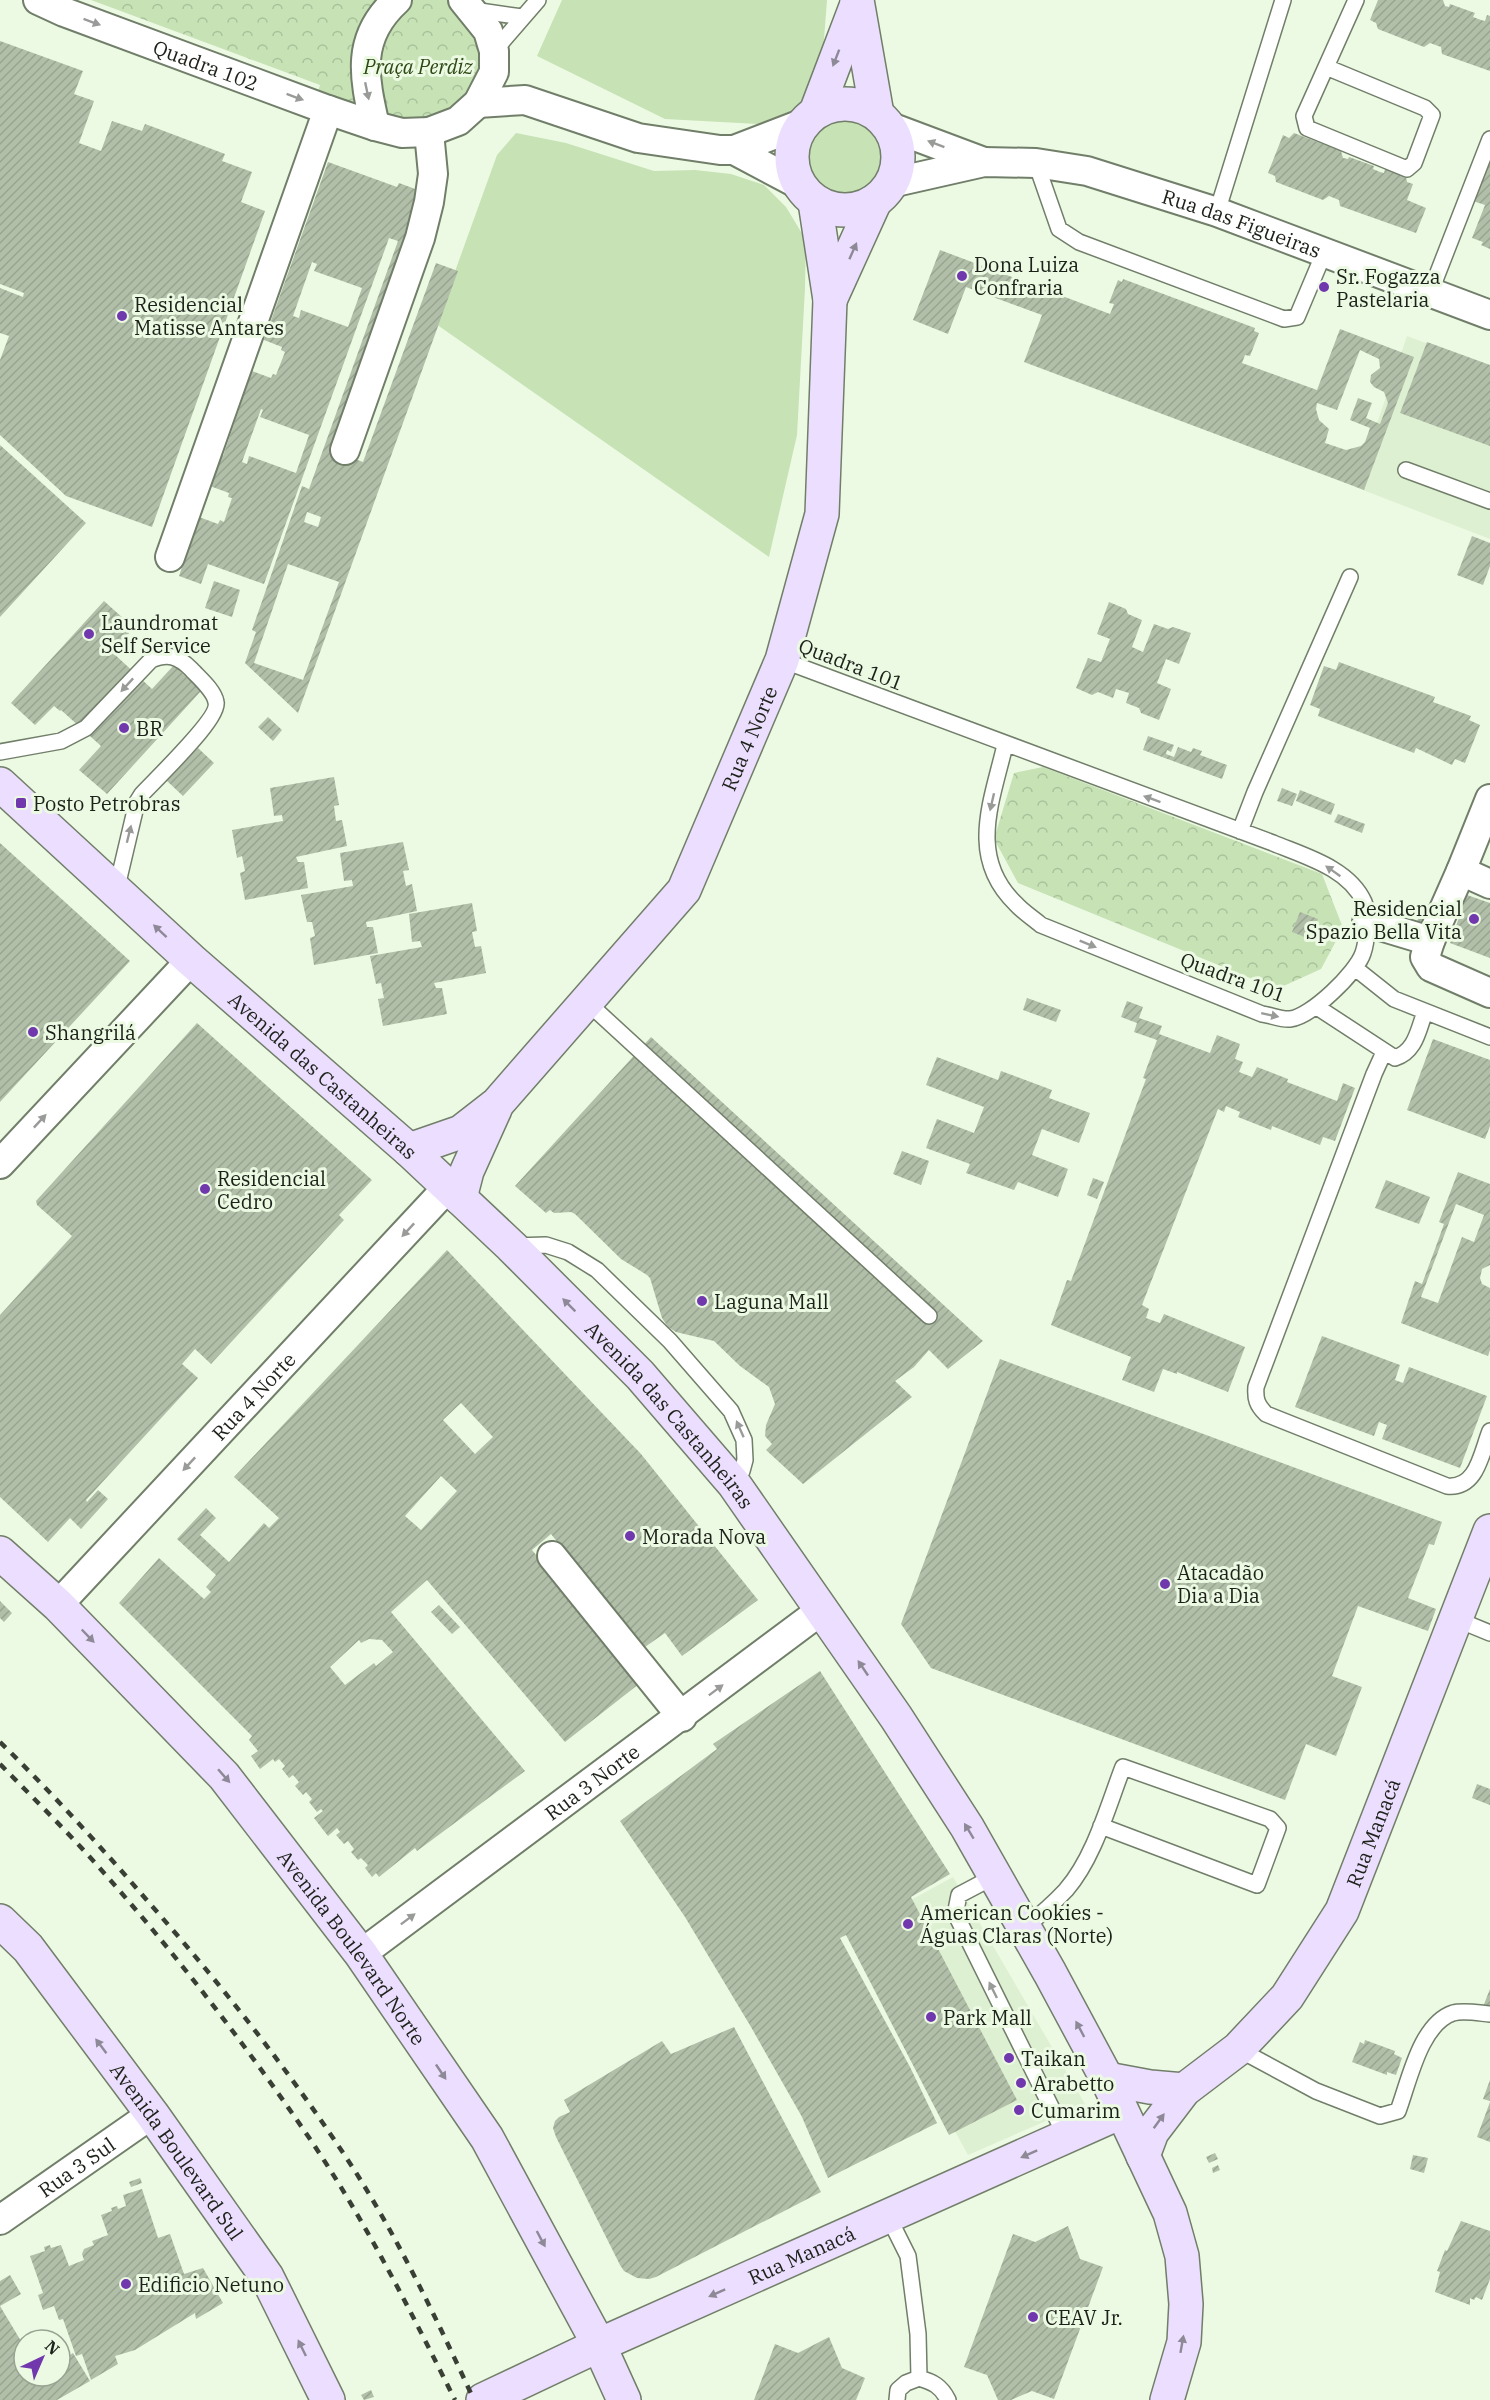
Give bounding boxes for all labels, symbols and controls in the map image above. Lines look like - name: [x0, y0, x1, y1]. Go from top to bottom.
- one-way arrow: [83, 18, 101, 28]
- street label: Quadra 102: [150, 33, 262, 97]
- one-way arrow: [831, 49, 840, 67]
- park label: Praça Perdiz: [362, 53, 474, 80]
- one-way arrow: [363, 81, 372, 100]
- one-way arrow: [286, 92, 304, 102]
- one-way arrow: [927, 139, 945, 148]
- street label: Rua das Figueiras: [1159, 182, 1325, 264]
- one-way arrow: [848, 242, 857, 259]
- place label: Dona Luiza Confraria: [974, 251, 1079, 301]
- place label: Sr. Fogazza Pastelaria: [1336, 263, 1441, 313]
- marker: Dona Luiza Confraria: [955, 269, 969, 283]
- marker: Sr. Fogazza Pastelaria: [1317, 280, 1331, 294]
- place label: Residencial Matisse Antares: [134, 291, 284, 341]
- marker: Residencial Matisse Antares: [115, 309, 129, 323]
- place label: Laundromat Self Service: [101, 609, 218, 659]
- marker: Laundromat Self Service: [82, 627, 96, 641]
- street label: Quadra 101: [795, 632, 907, 696]
- one-way arrow: [121, 677, 135, 691]
- street label: Rua 4 Norte: [714, 681, 783, 795]
- place label: BR: [136, 715, 163, 742]
- marker: BR: [117, 721, 131, 735]
- place label: Posto Petrobras: [33, 790, 181, 817]
- one-way arrow: [987, 792, 997, 811]
- one-way arrow: [1143, 793, 1161, 803]
- marker: Posto Petrobras: [14, 796, 28, 810]
- one-way arrow: [124, 825, 134, 843]
- one-way arrow: [1325, 866, 1341, 877]
- place label: Residencial Spazio Bella Vita: [1306, 895, 1462, 945]
- marker: Residencial Spazio Bella Vita: [1467, 912, 1481, 926]
- one-way arrow: [152, 924, 167, 938]
- one-way arrow: [1079, 940, 1097, 949]
- street label: Quadra 101: [1177, 945, 1289, 1009]
- street label: Avenida das Castanheiras: [223, 985, 423, 1165]
- one-way arrow: [1260, 1011, 1279, 1020]
- place label: Shangrilá: [45, 1019, 136, 1046]
- marker: Shangrilá: [26, 1025, 40, 1039]
- one-way arrow: [33, 1114, 46, 1129]
- place label: Residencial Cedro: [217, 1165, 326, 1215]
- marker: Residencial Cedro: [198, 1182, 212, 1196]
- one-way arrow: [401, 1222, 415, 1237]
- place label: Laguna Mall: [714, 1288, 829, 1315]
- marker: Laguna Mall: [695, 1294, 709, 1308]
- one-way arrow: [563, 1298, 577, 1312]
- street label: Avenida das Castanheiras: [580, 1315, 760, 1514]
- street label: Rua 4 Norte: [205, 1346, 301, 1446]
- one-way arrow: [734, 1420, 744, 1438]
- one-way arrow: [183, 1457, 197, 1471]
- place label: Morada Nova: [642, 1523, 766, 1550]
- marker: Morada Nova: [623, 1529, 637, 1543]
- place label: Atacadão Dia a Dia: [1177, 1559, 1264, 1609]
- marker: Atacadão Dia a Dia: [1158, 1577, 1172, 1591]
- one-way arrow: [81, 1629, 95, 1643]
- one-way arrow: [857, 1659, 868, 1676]
- one-way arrow: [708, 1684, 724, 1696]
- street label: Rua 3 Norte: [539, 1737, 645, 1826]
- one-way arrow: [217, 1768, 230, 1783]
- street label: Rua Manacá: [1339, 1774, 1406, 1891]
- one-way arrow: [964, 1823, 975, 1839]
- street label: Avenida Boulevard Norte: [272, 1844, 433, 2050]
- place label: American Cookies - Águas Claras (Norte): [920, 1899, 1113, 1949]
- one-way arrow: [400, 1913, 416, 1925]
- marker: American Cookies - Águas Claras (Norte): [901, 1917, 915, 1931]
- one-way arrow: [989, 1982, 998, 1999]
- place label: Park Mall: [943, 2004, 1032, 2031]
- marker: Park Mall: [924, 2010, 938, 2024]
- one-way arrow: [1075, 2020, 1085, 2038]
- one-way arrow: [96, 2039, 108, 2054]
- place label: Taikan: [1021, 2045, 1086, 2072]
- marker: Taikan: [1002, 2051, 1016, 2065]
- street label: Avenida Boulevard Sul: [105, 2057, 250, 2245]
- one-way arrow: [436, 2063, 447, 2080]
- place label: Arabetto: [1033, 2070, 1114, 2097]
- marker: Arabetto: [1014, 2076, 1028, 2090]
- place label: Cumarim: [1031, 2097, 1121, 2124]
- marker: Cumarim: [1012, 2103, 1026, 2117]
- one-way arrow: [1153, 2114, 1165, 2129]
- street label: Rua 3 Sul: [32, 2131, 120, 2203]
- one-way arrow: [1021, 2149, 1038, 2158]
- street label: Rua Manacá: [744, 2219, 859, 2290]
- one-way arrow: [536, 2231, 546, 2248]
- place label: Edificio Netuno: [138, 2271, 284, 2298]
- marker: Edificio Netuno: [119, 2277, 133, 2291]
- one-way arrow: [708, 2289, 726, 2298]
- place label: CEAV Jr.: [1045, 2304, 1123, 2331]
- marker: CEAV Jr.: [1026, 2310, 1040, 2324]
- north arrow: [12, 2328, 72, 2388]
- one-way arrow: [1178, 2334, 1187, 2353]
- text: N: [41, 2336, 64, 2359]
- one-way arrow: [298, 2339, 307, 2356]

